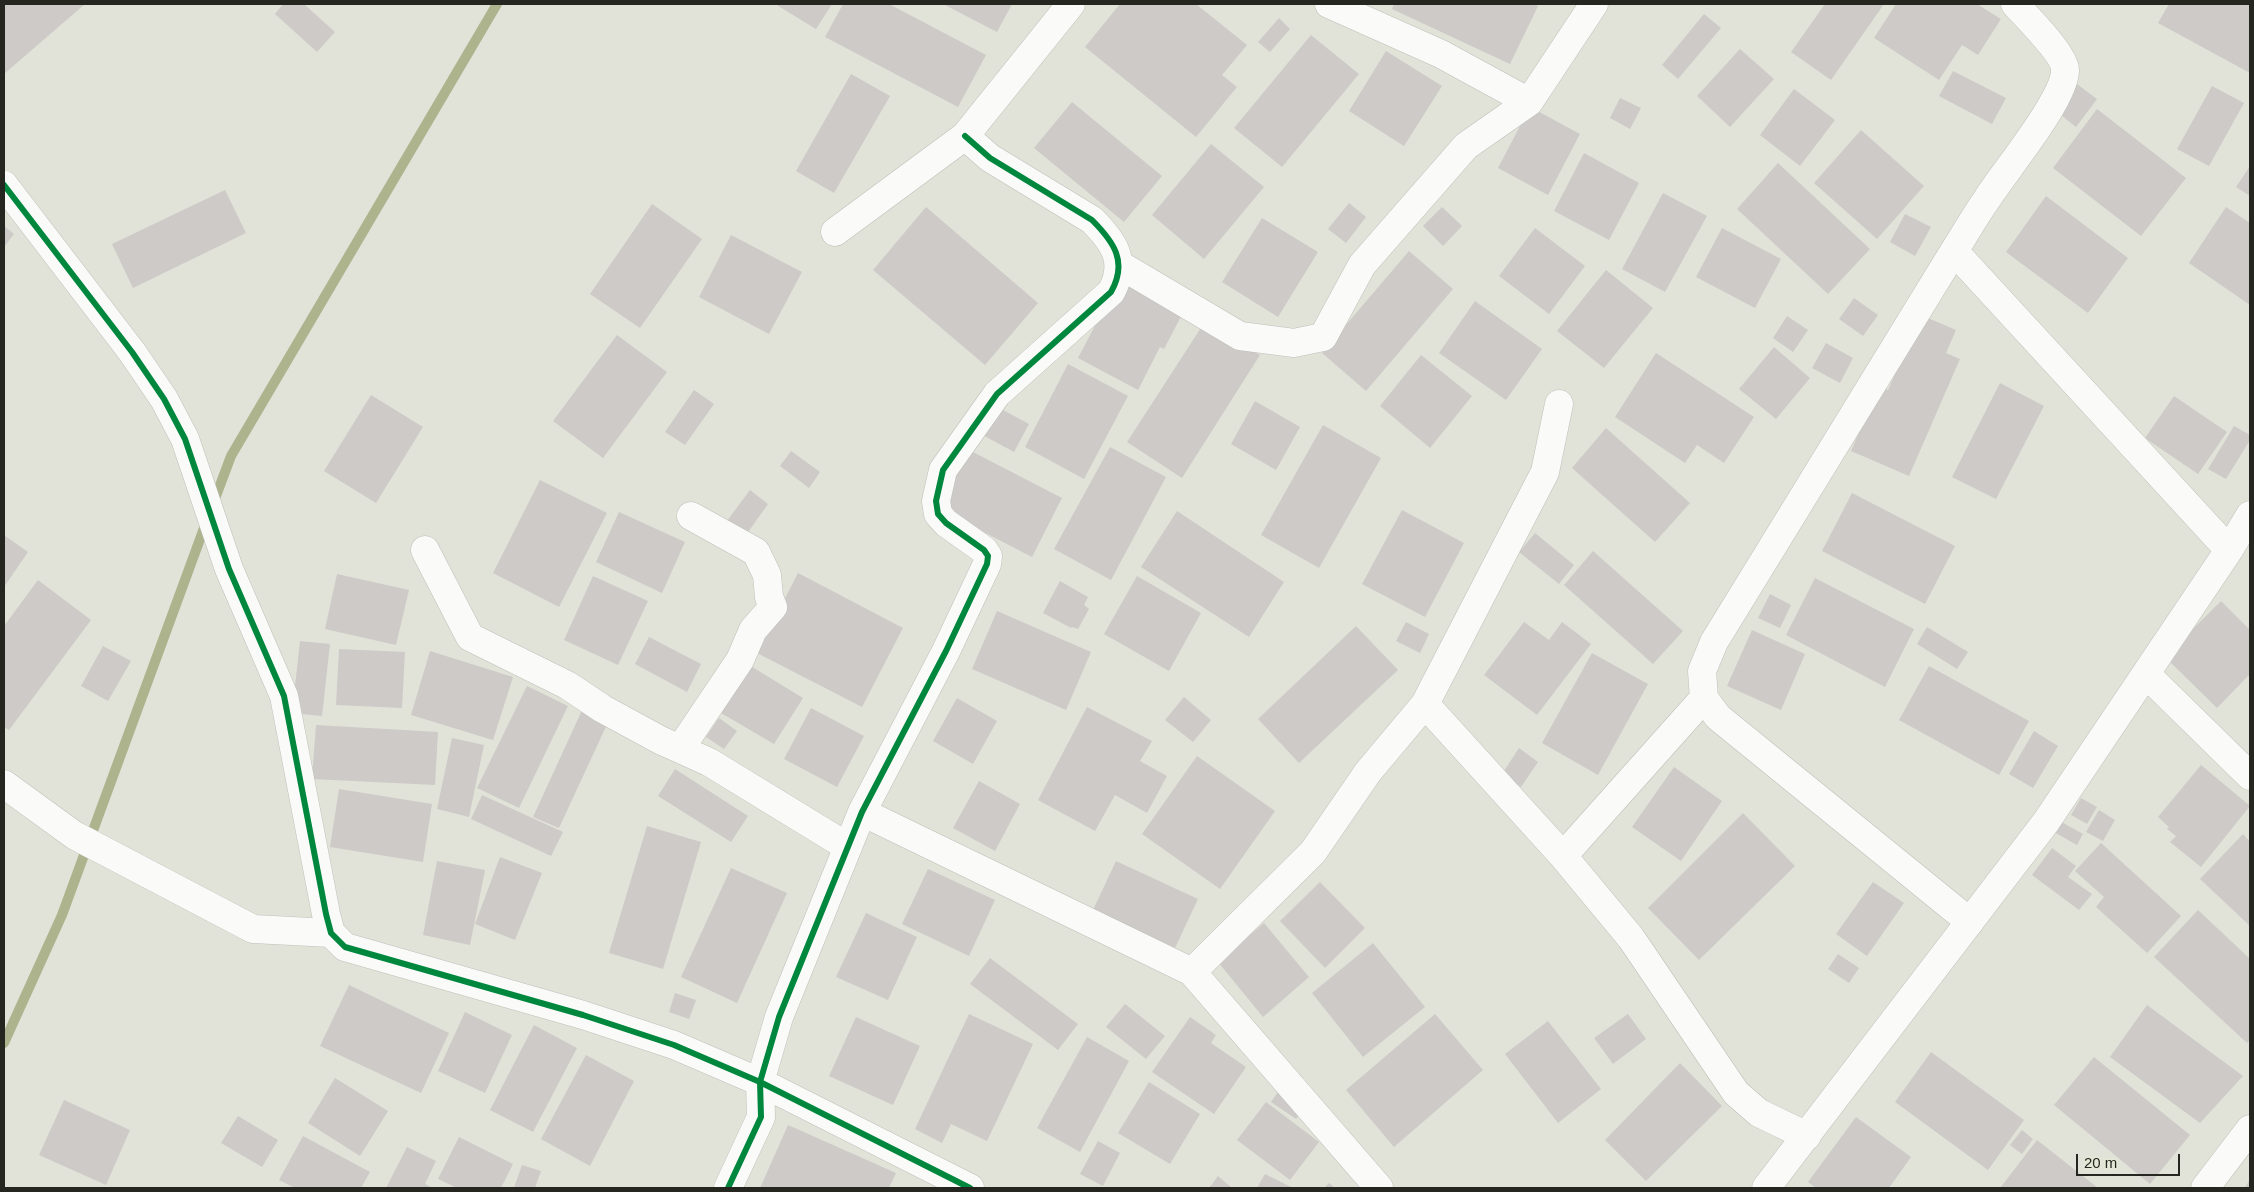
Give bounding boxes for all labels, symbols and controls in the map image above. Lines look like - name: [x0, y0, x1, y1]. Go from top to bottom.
- scale bar: [2079, 1144, 2183, 1176]
- text: 20 m: [2084, 1154, 2117, 1171]

